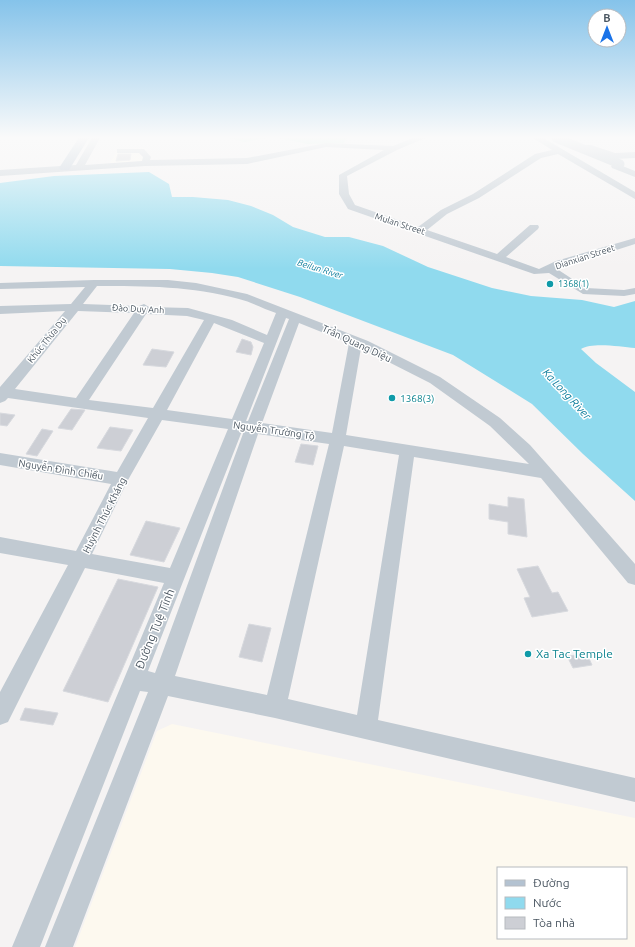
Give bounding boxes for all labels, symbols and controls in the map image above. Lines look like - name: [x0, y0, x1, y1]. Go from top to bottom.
- north arrow: [587, 8, 627, 48]
- text: B: [603, 12, 611, 24]
- street label: Mulan Street: [374, 211, 427, 237]
- street label: Dianxian Street: [554, 243, 616, 271]
- water label: Beilun River: [296, 257, 344, 281]
- marker: 1368(1): [545, 279, 555, 289]
- place label: 1368(1): [558, 279, 589, 289]
- street label: Đào Duy Anh: [112, 303, 164, 315]
- street label: Khúc Thừa Dụ: [26, 315, 69, 365]
- street label: Trần Quang Diệu: [320, 321, 394, 365]
- water label: Ka Long River: [540, 366, 594, 422]
- marker: 1368(3): [387, 393, 397, 403]
- place label: 1368(3): [400, 393, 435, 404]
- street label: Nguyễn Trường Tộ: [232, 419, 316, 443]
- street label: Nguyễn Đình Chiểu: [18, 457, 104, 482]
- street label: Huỳnh Thúc Kháng: [81, 476, 128, 555]
- street label: Đường Tuệ Tĩnh: [133, 587, 177, 671]
- place label: Xa Tac Temple: [536, 647, 613, 660]
- marker: Xa Tac Temple: [523, 649, 533, 659]
- legend: [497, 867, 627, 939]
- text: Đường: [533, 876, 570, 889]
- text: Nước: [533, 896, 562, 909]
- text: Tòa nhà: [533, 916, 575, 929]

